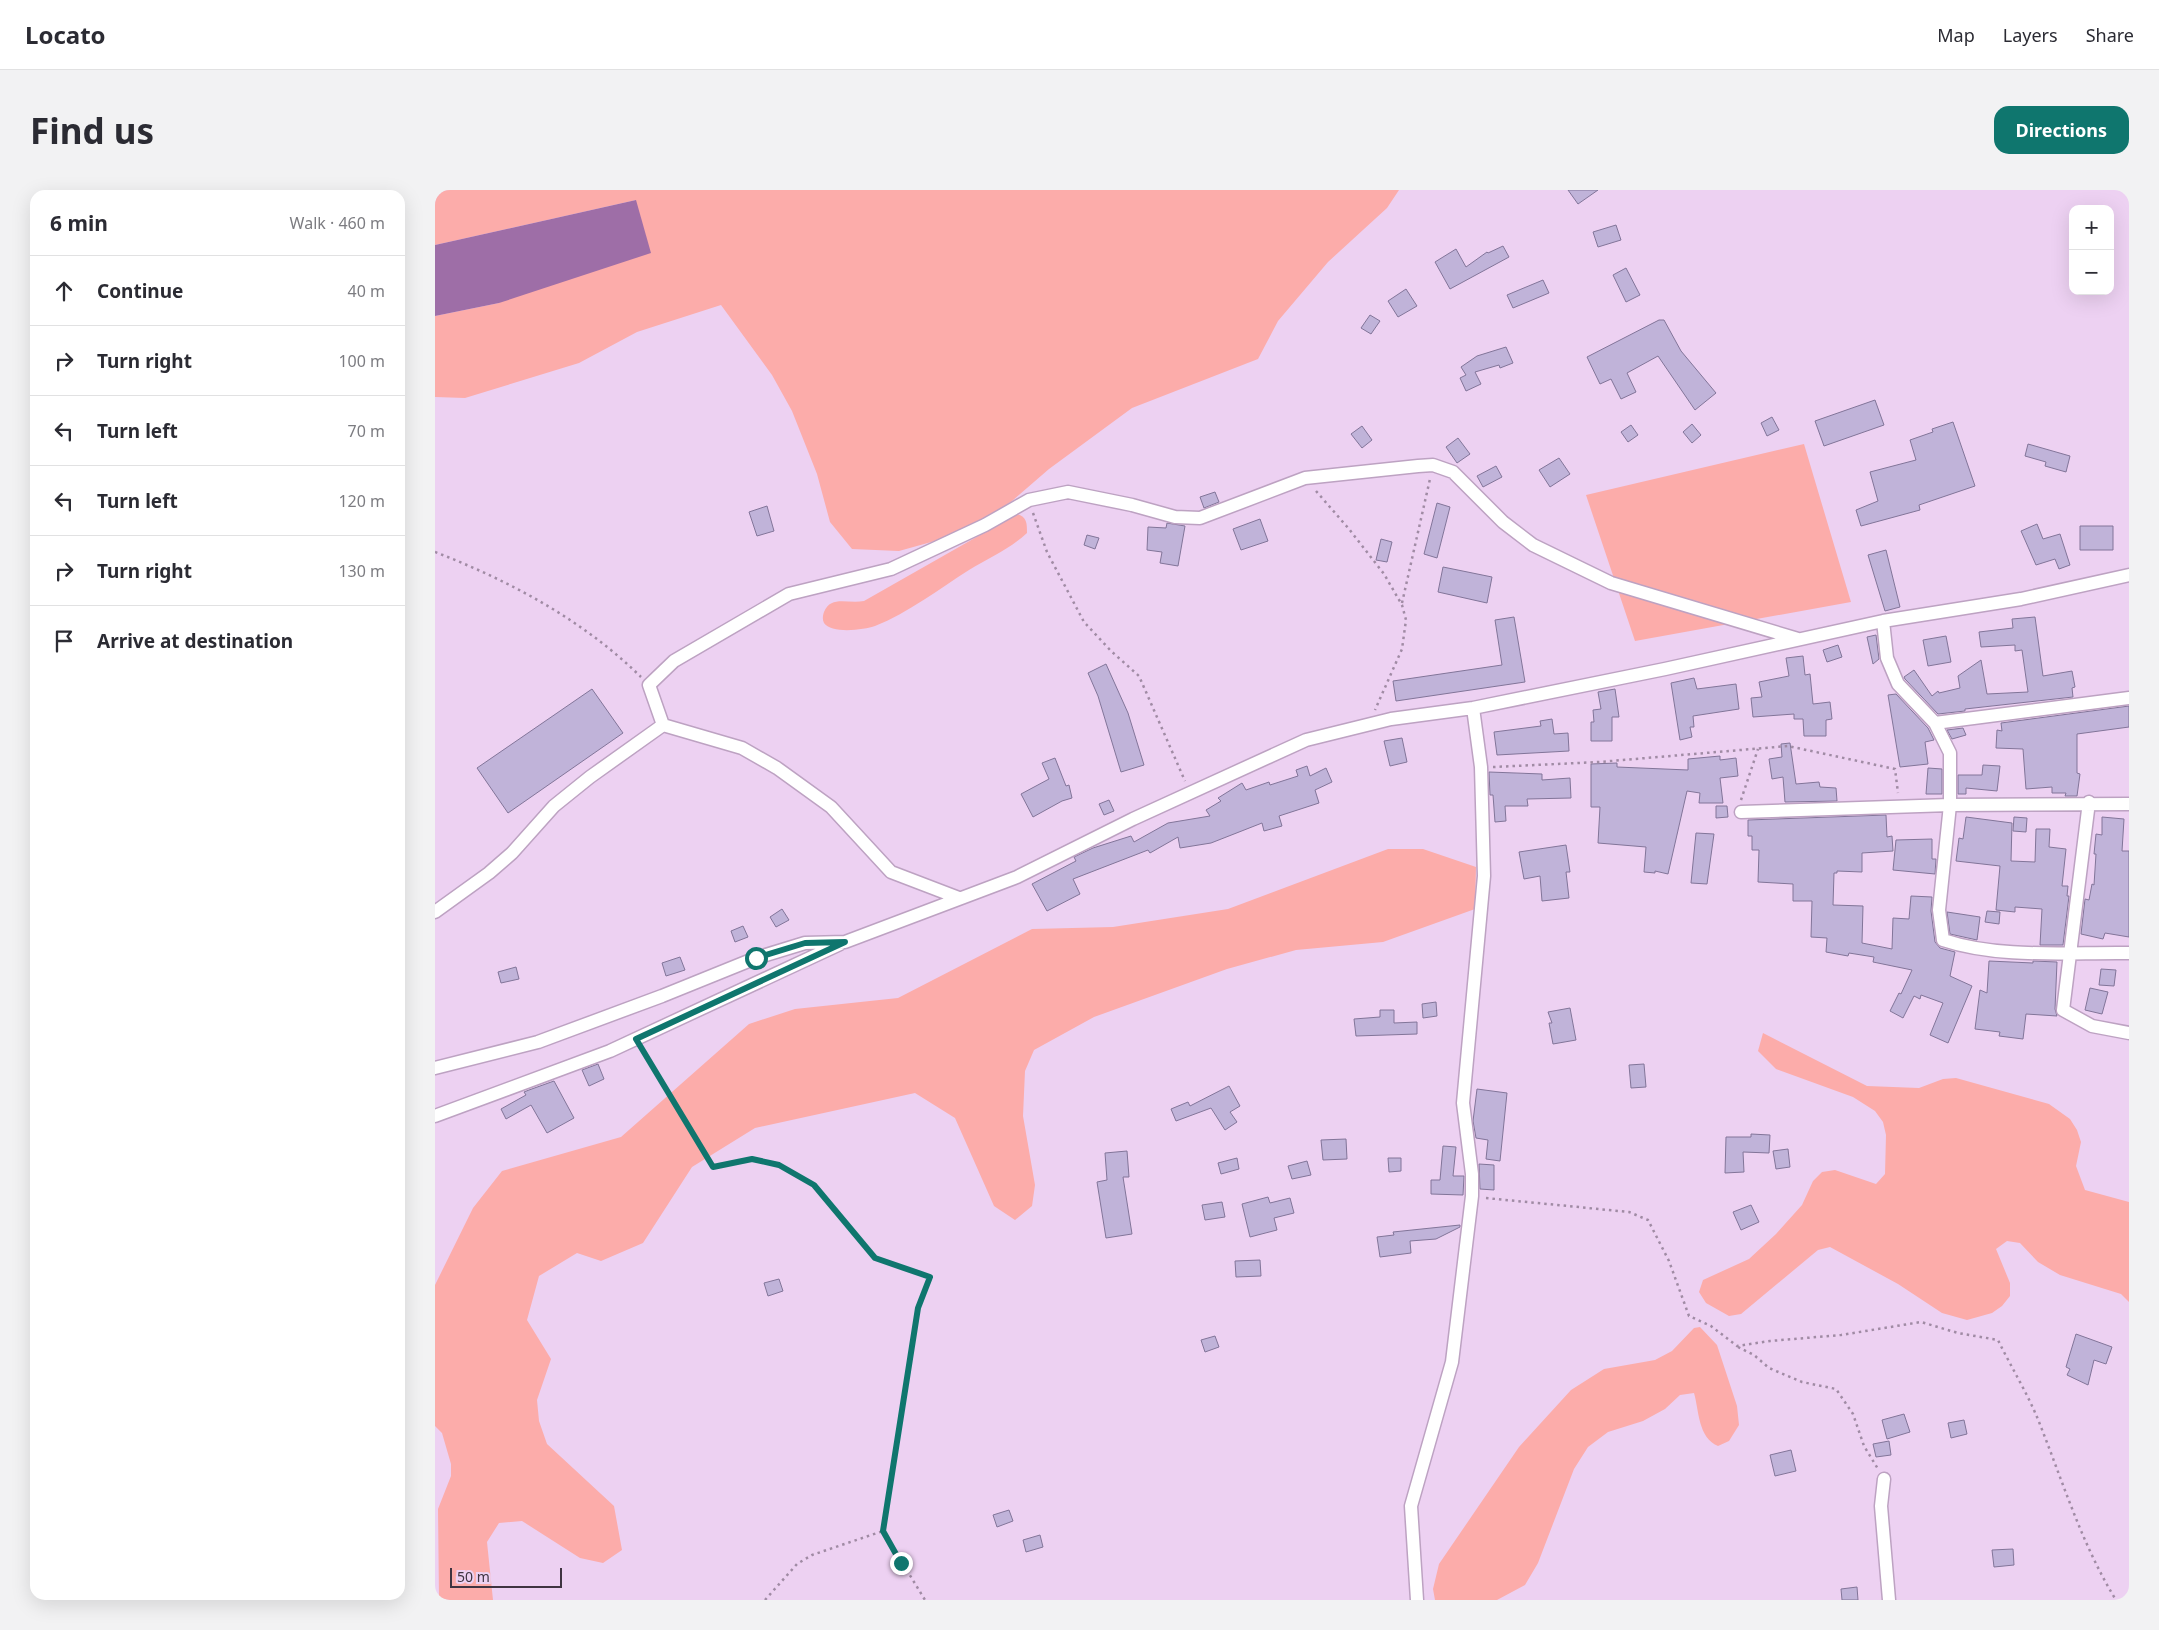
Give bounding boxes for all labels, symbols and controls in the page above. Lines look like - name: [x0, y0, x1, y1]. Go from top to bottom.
- text: Locato: [25, 18, 106, 51]
- text: Map: [1937, 23, 1975, 47]
- text: Layers: [2003, 23, 2058, 47]
- text: Share: [2086, 23, 2134, 47]
- button: Directions: [1994, 106, 2129, 154]
- text: Find us: [30, 107, 154, 154]
- map controls: [2069, 205, 2114, 295]
- button: +: [2069, 205, 2114, 250]
- text: 6 min: [50, 209, 108, 237]
- text: Walk · 460 m: [290, 212, 385, 234]
- button: −: [2069, 250, 2114, 295]
- icon: ahead: [50, 277, 78, 305]
- text: Continue: [97, 278, 183, 304]
- text: 40 m: [348, 280, 385, 302]
- icon: right: [50, 347, 78, 375]
- text: Turn right: [97, 348, 192, 374]
- text: 100 m: [338, 350, 385, 372]
- icon: left: [50, 417, 78, 445]
- text: Turn left: [97, 418, 178, 444]
- text: 70 m: [348, 420, 385, 442]
- icon: left: [50, 487, 78, 515]
- text: Turn left: [97, 488, 178, 514]
- text: 120 m: [338, 490, 385, 512]
- icon: right: [50, 557, 78, 585]
- text: Turn right: [97, 558, 192, 584]
- text: 130 m: [338, 560, 385, 582]
- icon: arrive: [50, 627, 78, 655]
- text: Arrive at destination: [97, 628, 293, 654]
- route start: [745, 947, 768, 970]
- route end: [890, 1552, 913, 1575]
- scale bar: [450, 1565, 563, 1588]
- text: 50 m: [457, 1567, 490, 1586]

